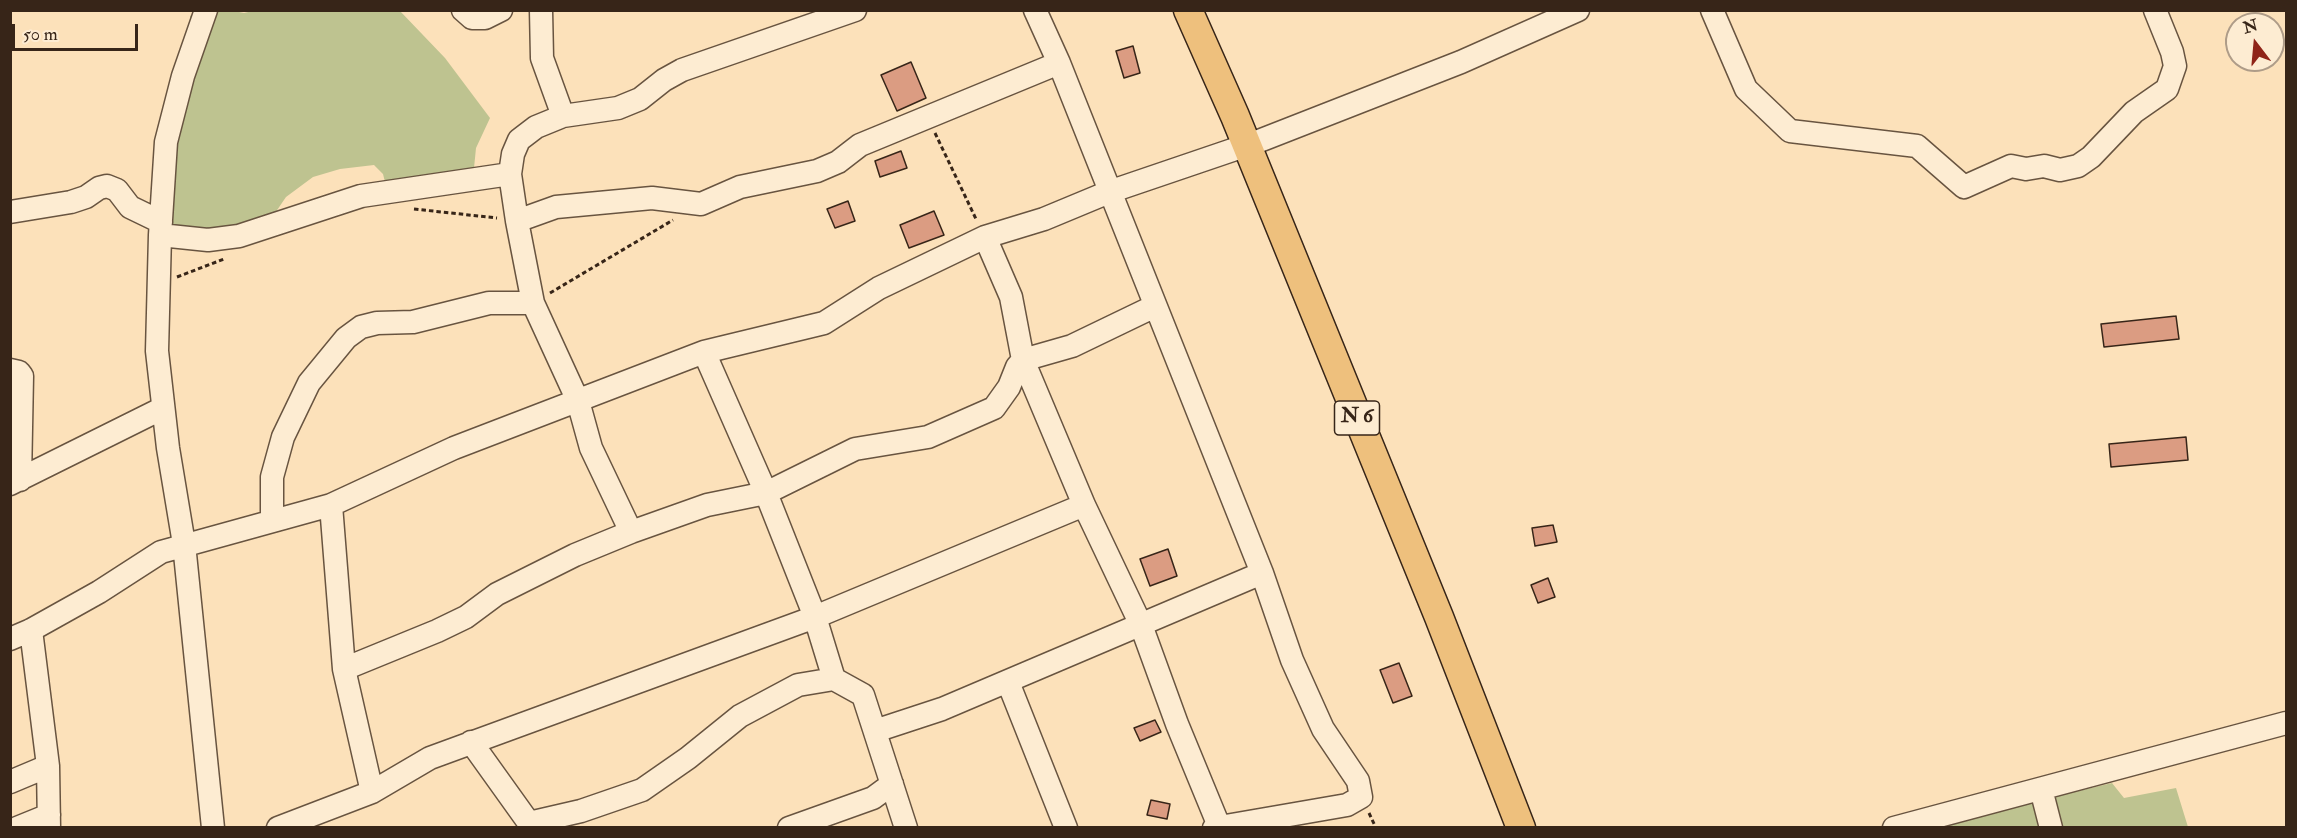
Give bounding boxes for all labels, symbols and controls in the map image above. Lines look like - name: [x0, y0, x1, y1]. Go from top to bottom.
- scale bar: [15, 12, 141, 50]
- north arrow: [2225, 12, 2285, 72]
- text: N: [2241, 15, 2260, 38]
- text: 50 m: [23, 23, 58, 46]
- road number: N 6: [1334, 401, 1380, 435]

